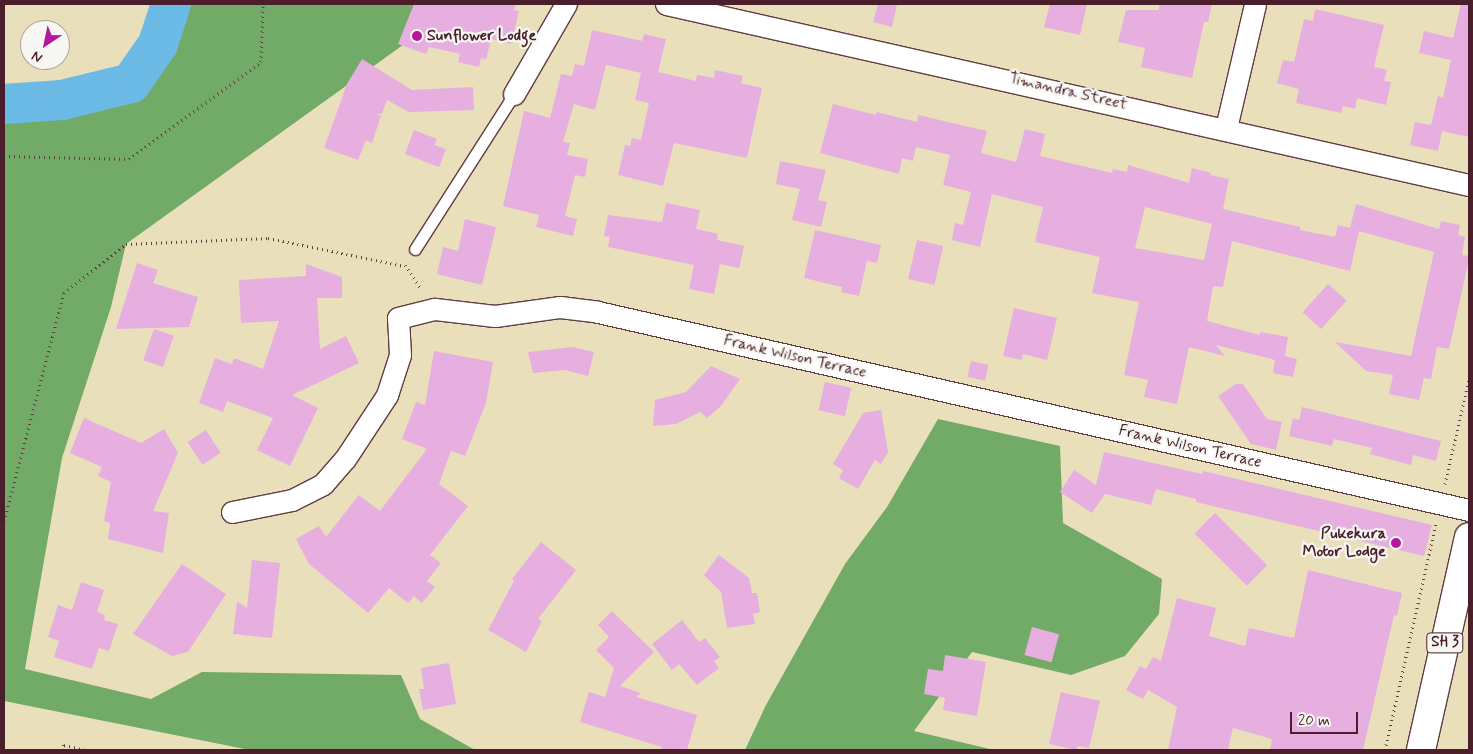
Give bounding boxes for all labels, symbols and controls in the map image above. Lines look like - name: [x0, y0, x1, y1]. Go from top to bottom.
- north arrow: [20, 20, 70, 70]
- place label: Sunflower Lodge: [427, 26, 538, 46]
- marker: Sunflower Lodge: [411, 30, 423, 42]
- text: N: [28, 47, 46, 67]
- street label: Timandra Street: [1007, 69, 1129, 115]
- street label: Frank Wilson Terrace: [722, 331, 868, 383]
- street label: Frank Wilson Terrace: [1117, 421, 1263, 473]
- place label: Pukekura Motor Lodge: [1303, 524, 1386, 562]
- marker: Pukekura Motor Lodge: [1390, 537, 1402, 549]
- road number: SH 3: [1426, 630, 1464, 656]
- scale bar: [1293, 702, 1360, 734]
- text: 20 m: [1298, 711, 1330, 731]

